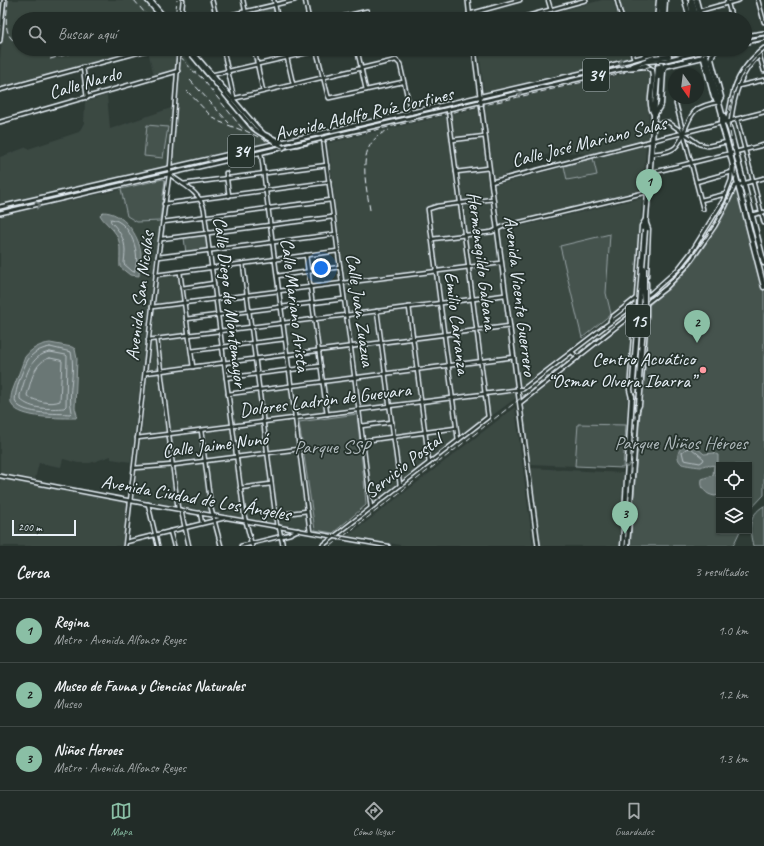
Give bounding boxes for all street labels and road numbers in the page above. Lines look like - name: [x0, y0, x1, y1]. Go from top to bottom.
- road number: 34: [583, 59, 609, 91]
- street label: Calle Nardo: [46, 61, 125, 105]
- street label: Avenida Adolfo Ruíz Cortines: [273, 81, 457, 146]
- street label: Calle José Mariano Salas: [509, 111, 671, 173]
- road number: 34: [228, 135, 254, 167]
- street label: Hermenegildo Galeana: [462, 191, 503, 334]
- street label: Avenida Vicente Guerrero: [498, 215, 542, 379]
- street label: Calle Diego de Montemayor: [208, 216, 253, 391]
- street label: Avenida San Nicolás: [120, 228, 160, 362]
- street label: Calle Mariano Arista: [275, 237, 315, 374]
- street label: Calle Juan Zuazua: [340, 252, 380, 369]
- street label: Emilio Carranza: [439, 270, 475, 378]
- road number: 15: [626, 305, 650, 337]
- street label: Dolores Ladròn de Guevara: [238, 377, 413, 422]
- street label: Calle Jaime Nunó: [161, 426, 272, 463]
- street label: Servicio Postal: [359, 426, 450, 504]
- street label: Avenida Ciudad de Los Ángeles: [100, 470, 295, 527]

